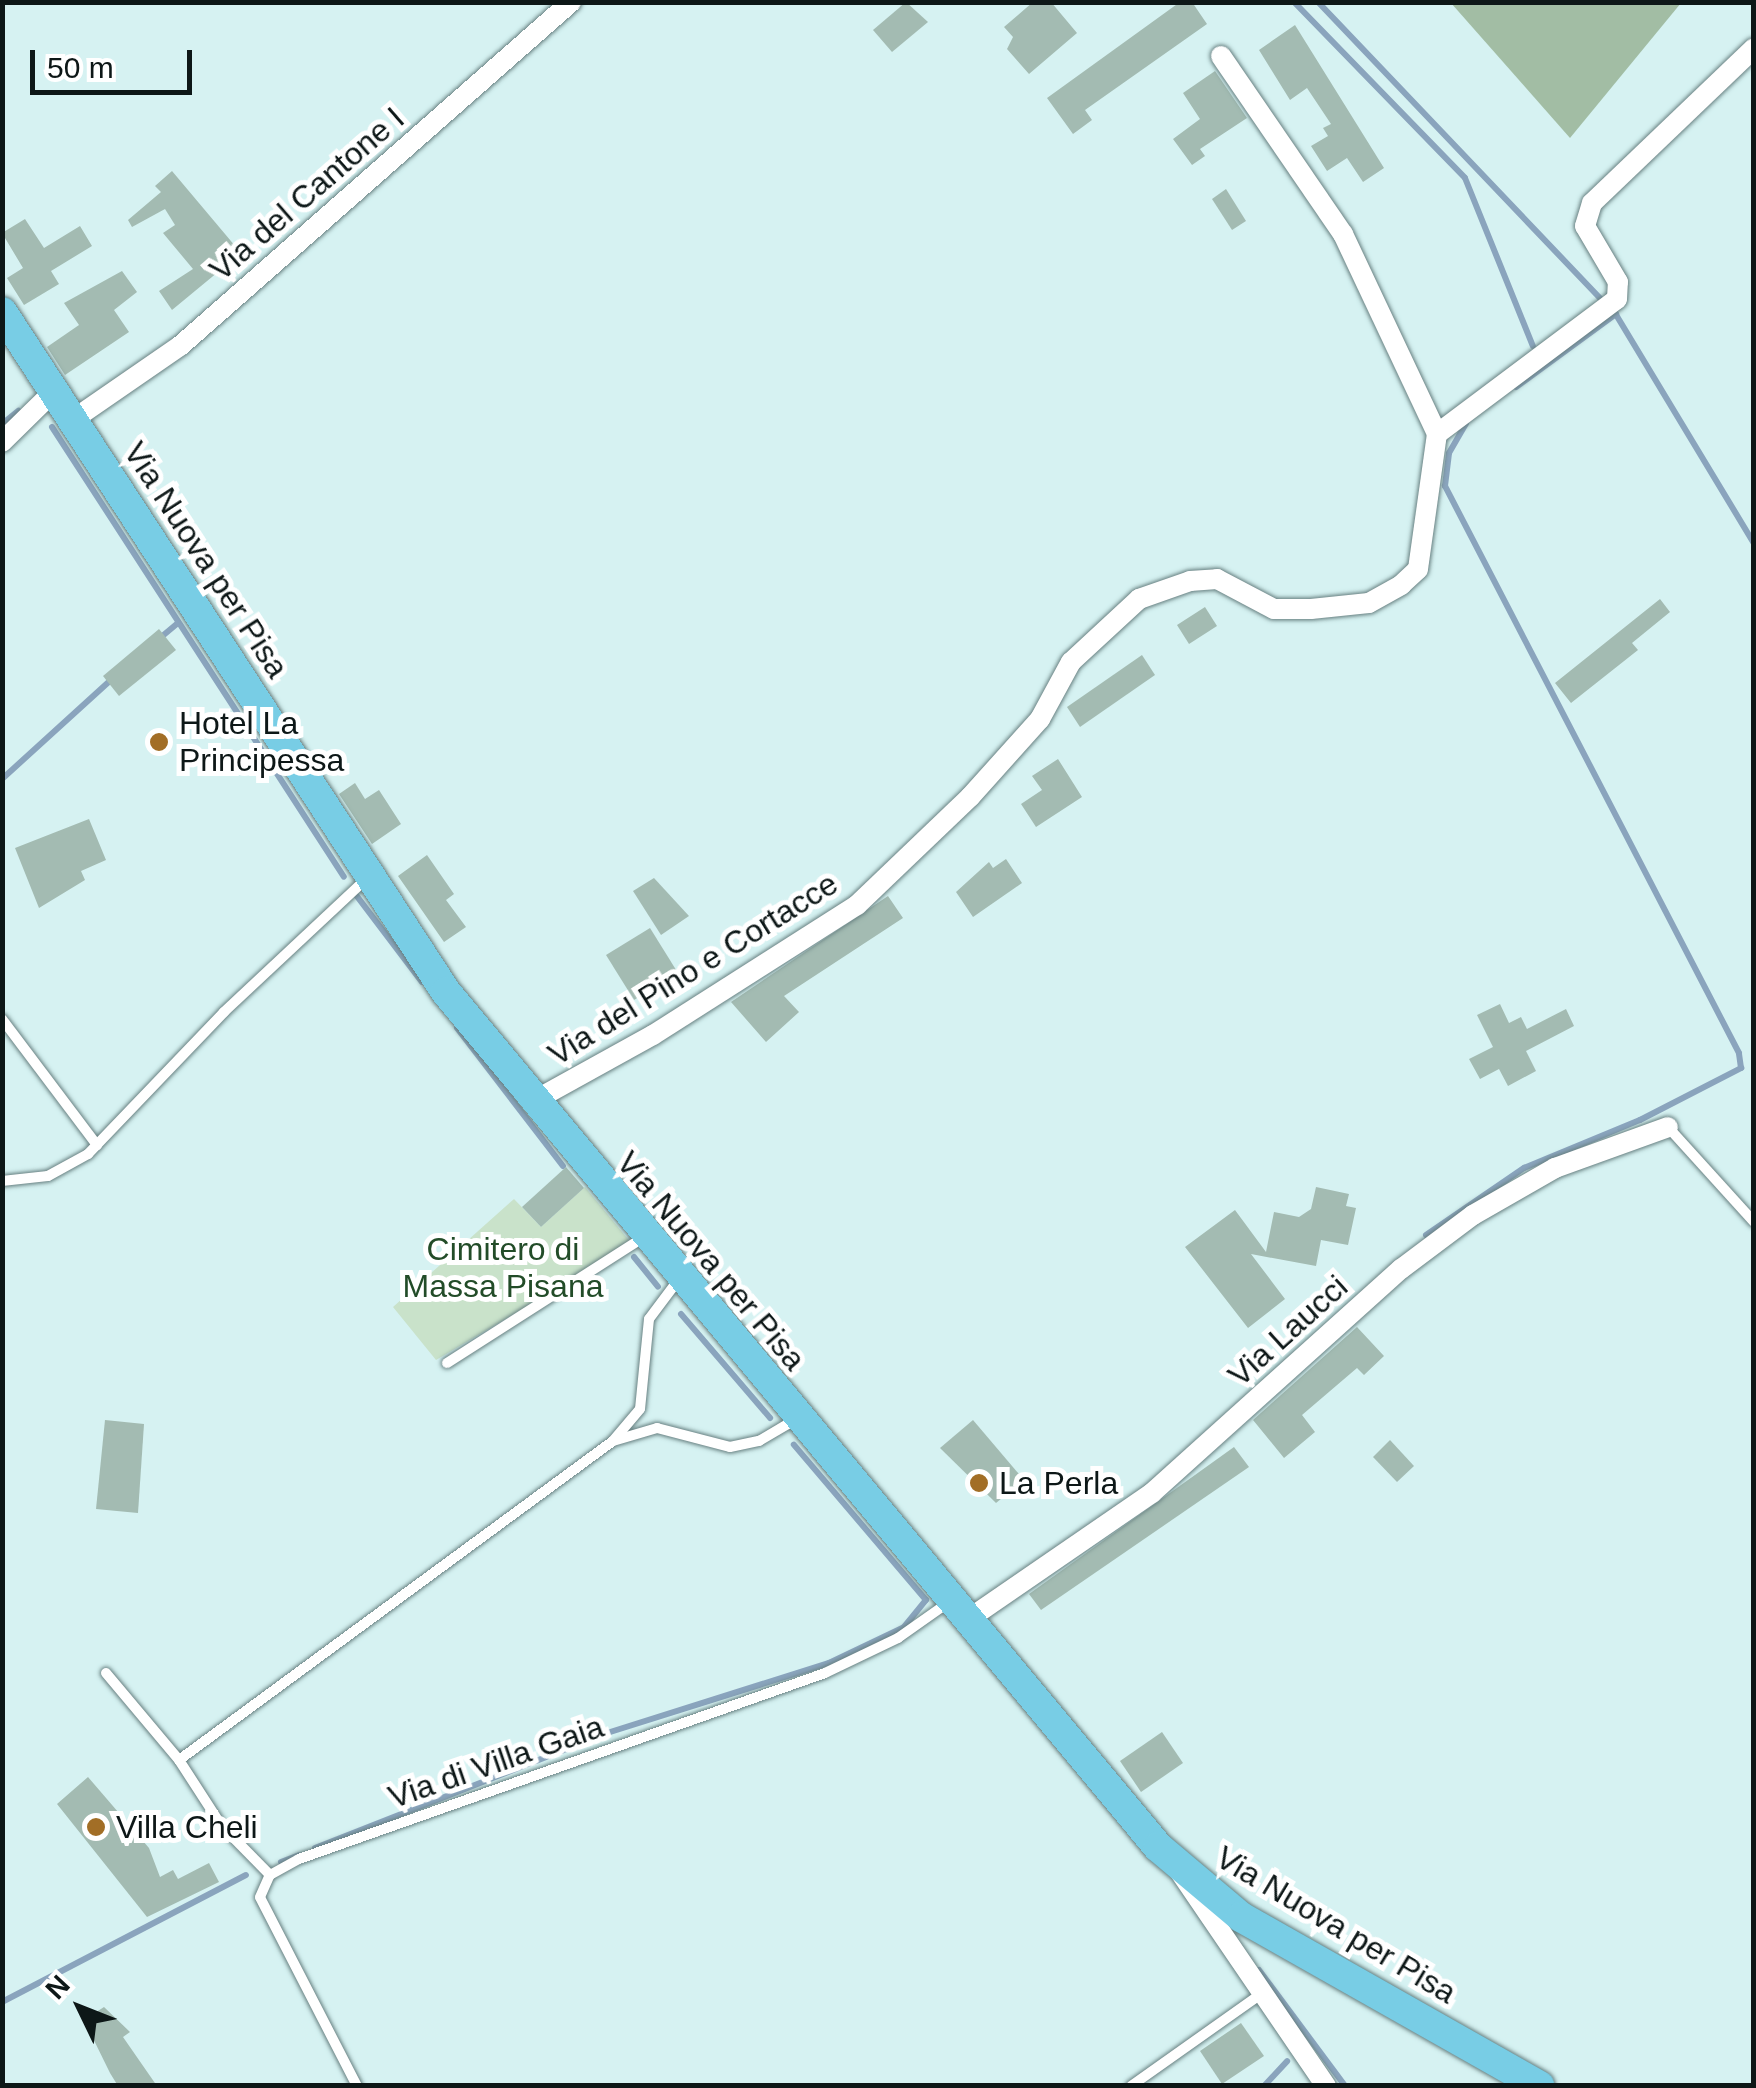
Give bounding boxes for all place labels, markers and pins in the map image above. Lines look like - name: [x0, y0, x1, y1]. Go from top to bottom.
- place label: Hotel La Principessa: [179, 705, 344, 780]
- marker: Hotel La Principessa: [148, 731, 170, 753]
- place label: La Perla: [999, 1464, 1118, 1502]
- marker: La Perla: [968, 1472, 990, 1494]
- place label: Villa Cheli: [116, 1808, 258, 1846]
- marker: Villa Cheli: [85, 1816, 107, 1838]

